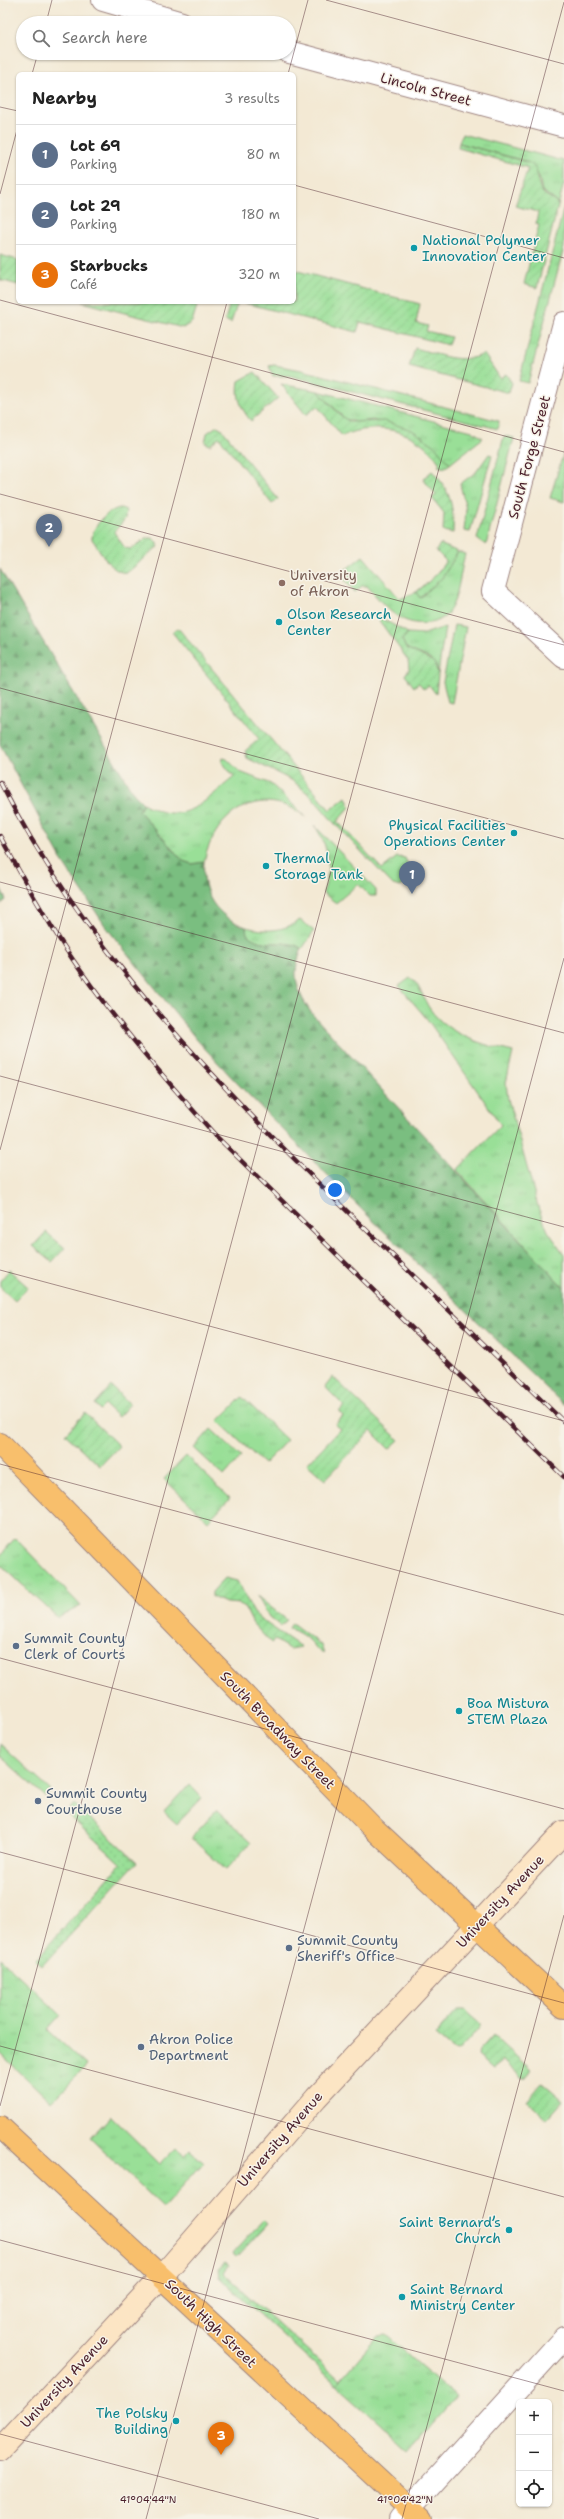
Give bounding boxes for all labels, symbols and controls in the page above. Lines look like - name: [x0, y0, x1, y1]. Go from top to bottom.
- search box: [16, 16, 296, 60]
- icon: search: [30, 27, 52, 49]
- text: Search here: [62, 28, 148, 48]
- street label: Lincoln Street: [379, 68, 473, 110]
- text: Nearby: [32, 87, 97, 109]
- text: 3 results: [224, 90, 280, 107]
- text: Lot 69: [70, 136, 121, 156]
- text: 1: [42, 146, 48, 163]
- text: 80 m: [246, 146, 280, 163]
- text: Parking: [70, 156, 117, 173]
- text: Lot 29: [70, 196, 121, 216]
- text: 2: [40, 206, 50, 223]
- text: 180 m: [241, 206, 280, 223]
- text: Parking: [70, 216, 117, 233]
- place label: National Polymer Innovation Center: [422, 231, 547, 265]
- marker: National Polymer Innovation Center: [409, 243, 419, 253]
- text: Starbucks: [70, 256, 148, 276]
- text: 3: [40, 266, 50, 283]
- text: 320 m: [238, 266, 280, 283]
- text: Café: [70, 276, 97, 293]
- street label: South Forge Street: [504, 393, 554, 521]
- pin: 2: [36, 514, 62, 547]
- place label: University of Akron: [290, 566, 357, 600]
- marker: University of Akron: [277, 578, 287, 588]
- place label: Olson Research Center: [287, 605, 391, 639]
- marker: Olson Research Center: [274, 617, 284, 627]
- place label: Physical Facilities Operations Center: [383, 816, 506, 850]
- marker: Physical Facilities Operations Center: [509, 828, 519, 838]
- place label: Thermal Storage Tank: [274, 849, 363, 883]
- marker: Thermal Storage Tank: [261, 861, 271, 871]
- pin: 1: [399, 861, 425, 894]
- your location: [325, 1180, 345, 1200]
- place label: Summit County Clerk of Courts: [24, 1629, 126, 1663]
- marker: Summit County Clerk of Courts: [11, 1641, 21, 1651]
- street label: South Broadway Street: [217, 1667, 339, 1793]
- place label: Boa Mistura STEM Plaza: [467, 1694, 549, 1728]
- marker: Boa Mistura STEM Plaza: [454, 1706, 464, 1716]
- place label: Summit County Courthouse: [46, 1784, 147, 1818]
- marker: Summit County Courthouse: [33, 1796, 43, 1806]
- street label: University Avenue: [452, 1851, 548, 1951]
- place label: Summit County Sheriff's Office: [297, 1931, 398, 1965]
- marker: Summit County Sheriff's Office: [284, 1943, 294, 1953]
- place label: Akron Police Department: [149, 2030, 233, 2064]
- marker: Akron Police Department: [136, 2042, 146, 2052]
- street label: University Avenue: [234, 2087, 327, 2191]
- place label: Saint Bernard’s Church: [399, 2213, 501, 2247]
- marker: Saint Bernard’s Church: [504, 2225, 514, 2235]
- street label: South High Street: [161, 2275, 261, 2371]
- place label: Saint Bernard Ministry Center: [410, 2280, 516, 2314]
- marker: Saint Bernard Ministry Center: [397, 2292, 407, 2302]
- street label: University Avenue: [16, 2331, 112, 2431]
- map controls: [516, 2399, 552, 2507]
- button: +: [516, 2399, 552, 2435]
- place label: The Polsky Building: [96, 2404, 168, 2438]
- marker: The Polsky Building: [171, 2416, 181, 2426]
- pin: 3: [208, 2422, 234, 2455]
- button: −: [516, 2435, 552, 2471]
- button: locate: [516, 2471, 552, 2507]
- text: 41°04'44"N: [120, 2493, 176, 2506]
- text: 41°04'42"N: [377, 2493, 433, 2506]

